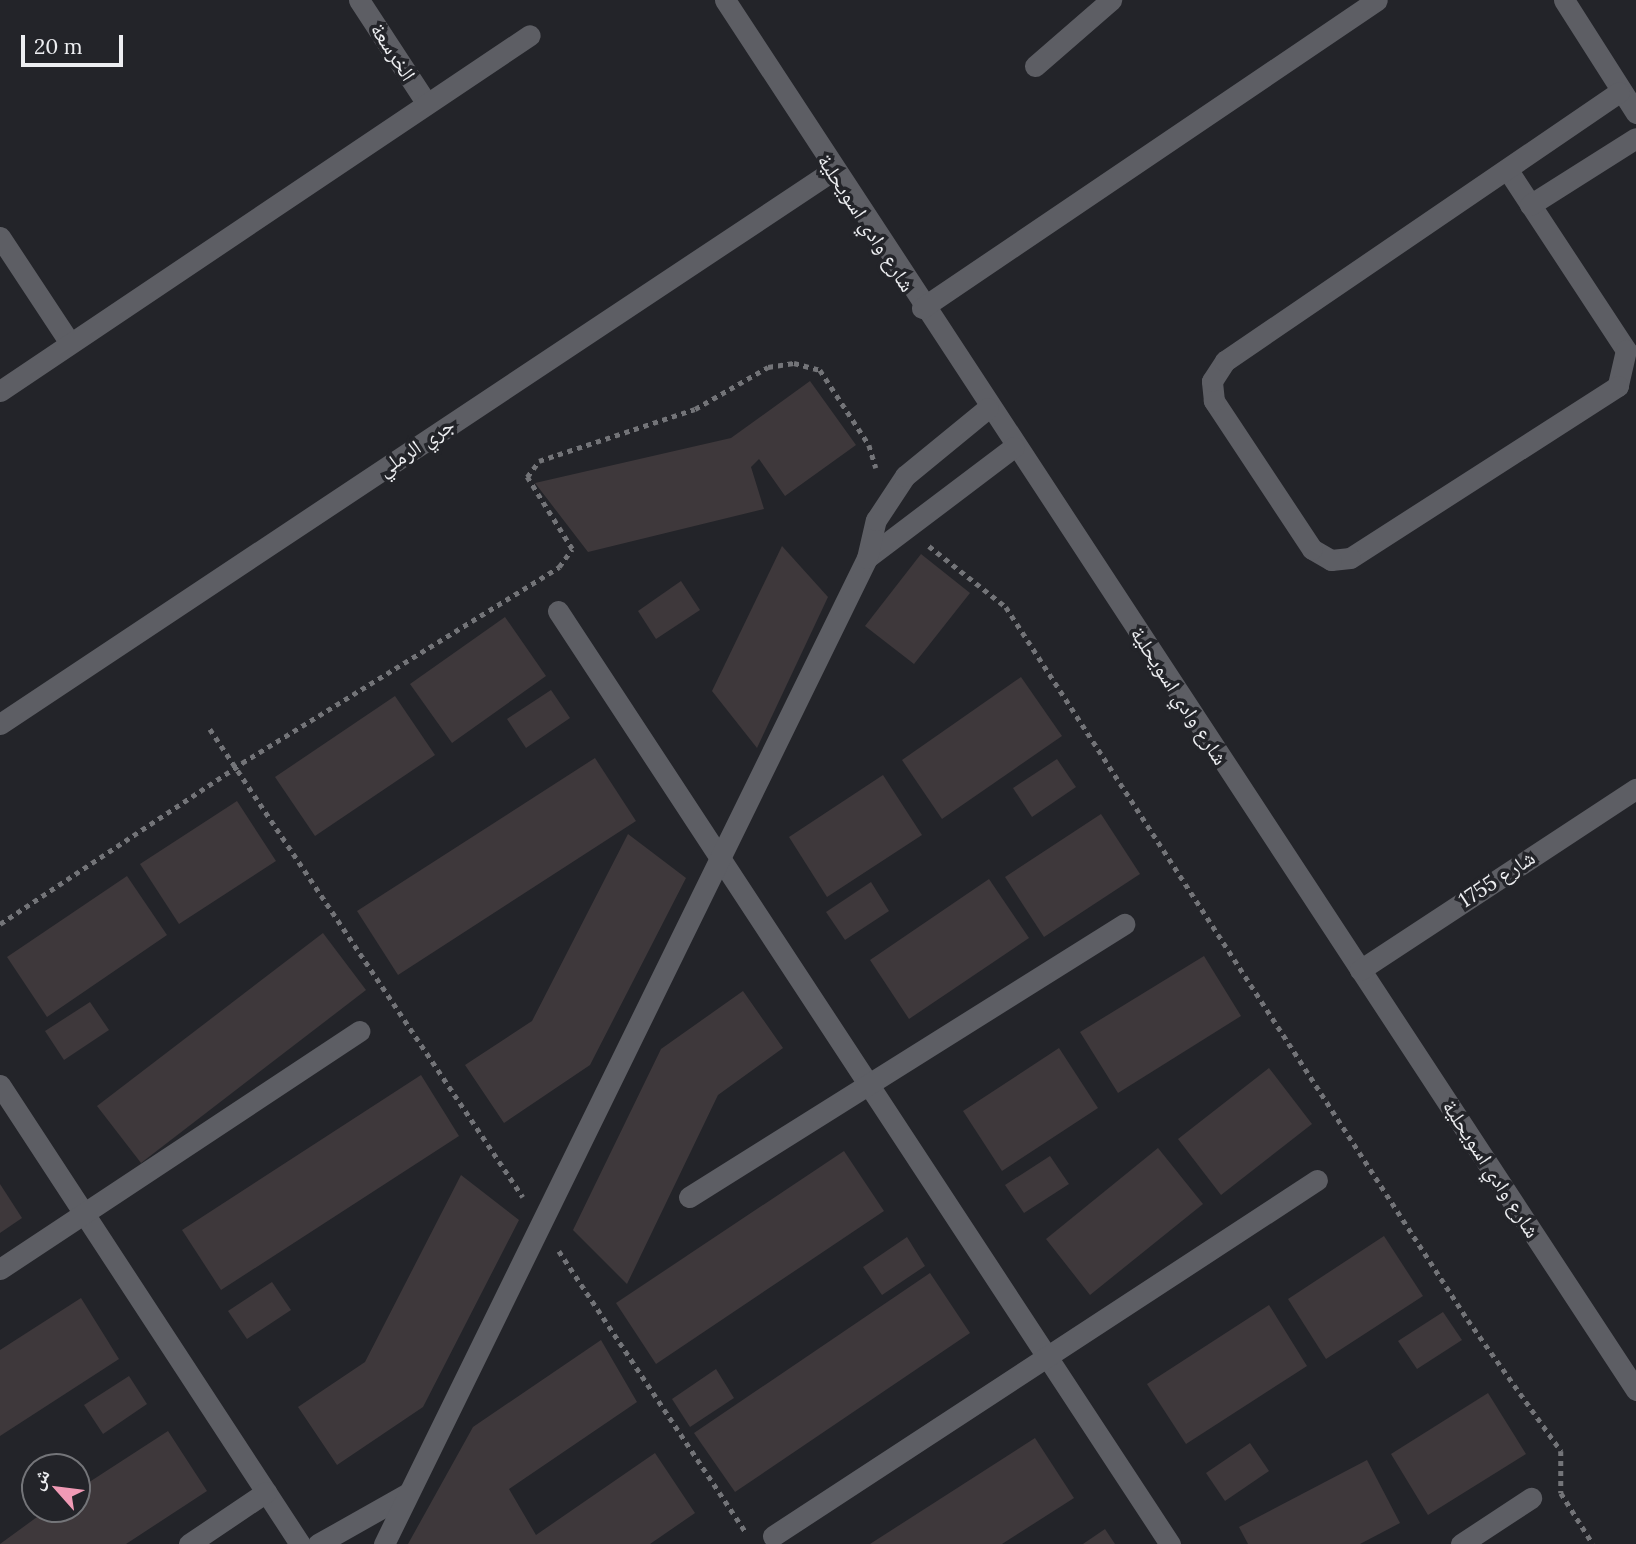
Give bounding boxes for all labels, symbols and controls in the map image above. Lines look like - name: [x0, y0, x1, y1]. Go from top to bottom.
- street label: الخرسعة: [365, 18, 421, 86]
- scale bar: [24, 21, 126, 65]
- text: 20 m: [34, 33, 83, 60]
- street label: شارع وادي اسويحلية: [812, 149, 920, 297]
- street label: جري الرملي: [373, 412, 459, 482]
- street label: شارع وادي اسويحلية: [1125, 622, 1233, 770]
- street label: شارع 1755: [1454, 845, 1540, 913]
- street label: شارع وادي اسويحلية: [1437, 1095, 1545, 1243]
- north arrow: [21, 1453, 91, 1523]
- text: ش: [24, 1465, 55, 1494]

